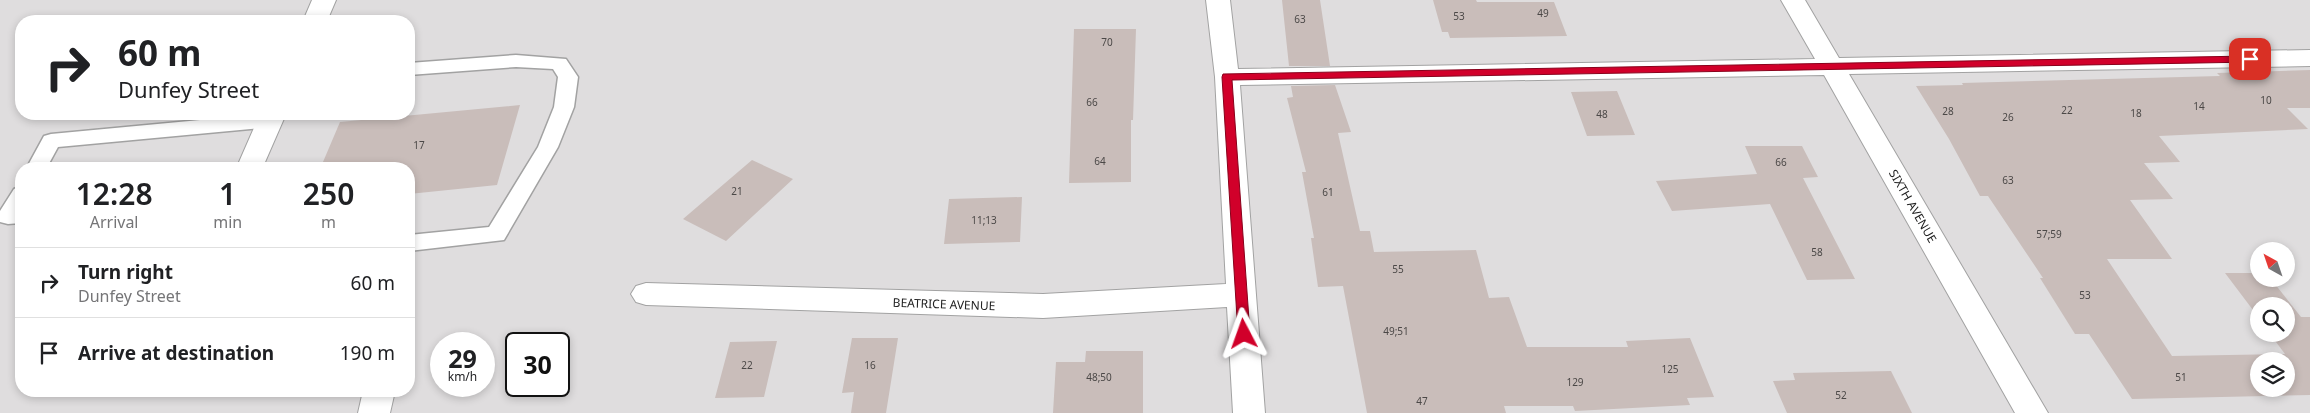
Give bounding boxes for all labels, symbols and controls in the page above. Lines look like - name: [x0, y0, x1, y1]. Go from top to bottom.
- house number: 49: [1537, 6, 1549, 20]
- house number: 53: [1453, 9, 1465, 23]
- house number: 63: [1294, 12, 1306, 26]
- text: 60 m: [118, 29, 201, 76]
- icon: right: [35, 35, 100, 100]
- house number: 70: [1101, 35, 1113, 49]
- pin: [2229, 38, 2271, 80]
- icon: arrive: [2236, 45, 2264, 73]
- text: Dunfey Street: [118, 74, 259, 104]
- house number: 10: [2260, 93, 2272, 107]
- house number: 66: [1086, 95, 1098, 109]
- house number: 14: [2193, 99, 2205, 113]
- house number: 22: [2061, 103, 2073, 117]
- house number: 28: [1942, 104, 1954, 118]
- house number: 18: [2130, 106, 2142, 120]
- house number: 48: [1596, 107, 1608, 121]
- house number: 26: [2002, 110, 2014, 124]
- house number: 17: [413, 138, 425, 152]
- house number: 64: [1094, 154, 1106, 168]
- house number: 66: [1775, 155, 1787, 169]
- street label: SIXTH AVENUE: [1885, 166, 1941, 246]
- text: 12:28: [76, 173, 153, 214]
- text: 1: [219, 173, 236, 214]
- text: 250: [303, 173, 354, 214]
- house number: 63: [2002, 173, 2014, 187]
- house number: 21: [731, 184, 743, 198]
- house number: 61: [1322, 185, 1334, 199]
- text: Arrival: [90, 211, 139, 233]
- text: min: [213, 211, 242, 233]
- text: m: [321, 211, 336, 233]
- house number: 11;13: [971, 213, 997, 227]
- house number: 57;59: [2036, 227, 2062, 241]
- north arrow: [2250, 242, 2295, 288]
- map controls: [2250, 242, 2295, 397]
- house number: 58: [1811, 245, 1823, 259]
- text: Turn right: [78, 259, 173, 285]
- house number: 55: [1392, 262, 1404, 276]
- icon: right: [35, 269, 63, 297]
- text: 60 m: [351, 270, 395, 296]
- text: Dunfey Street: [78, 285, 181, 307]
- house number: 53: [2079, 288, 2091, 302]
- street label: BEATRICE AVENUE: [892, 294, 996, 314]
- button: search: [2250, 297, 2295, 342]
- position arrow: [1217, 307, 1269, 359]
- house number: 49;51: [1383, 324, 1409, 338]
- speed limit sign: 30: [505, 332, 570, 397]
- icon: arrive: [35, 339, 63, 367]
- text: Arrive at destination: [78, 340, 274, 366]
- text: 190 m: [340, 340, 395, 366]
- text: 29: [448, 341, 477, 375]
- button: layers: [2250, 352, 2295, 397]
- house number: 22: [741, 358, 753, 372]
- house number: 16: [864, 358, 876, 372]
- house number: 125: [1661, 362, 1679, 376]
- text: km/h: [448, 368, 477, 385]
- house number: 48;50: [1086, 370, 1112, 384]
- house number: 51: [2175, 370, 2187, 384]
- house number: 129: [1566, 375, 1584, 389]
- house number: 52: [1835, 388, 1847, 402]
- house number: 47: [1416, 394, 1428, 408]

